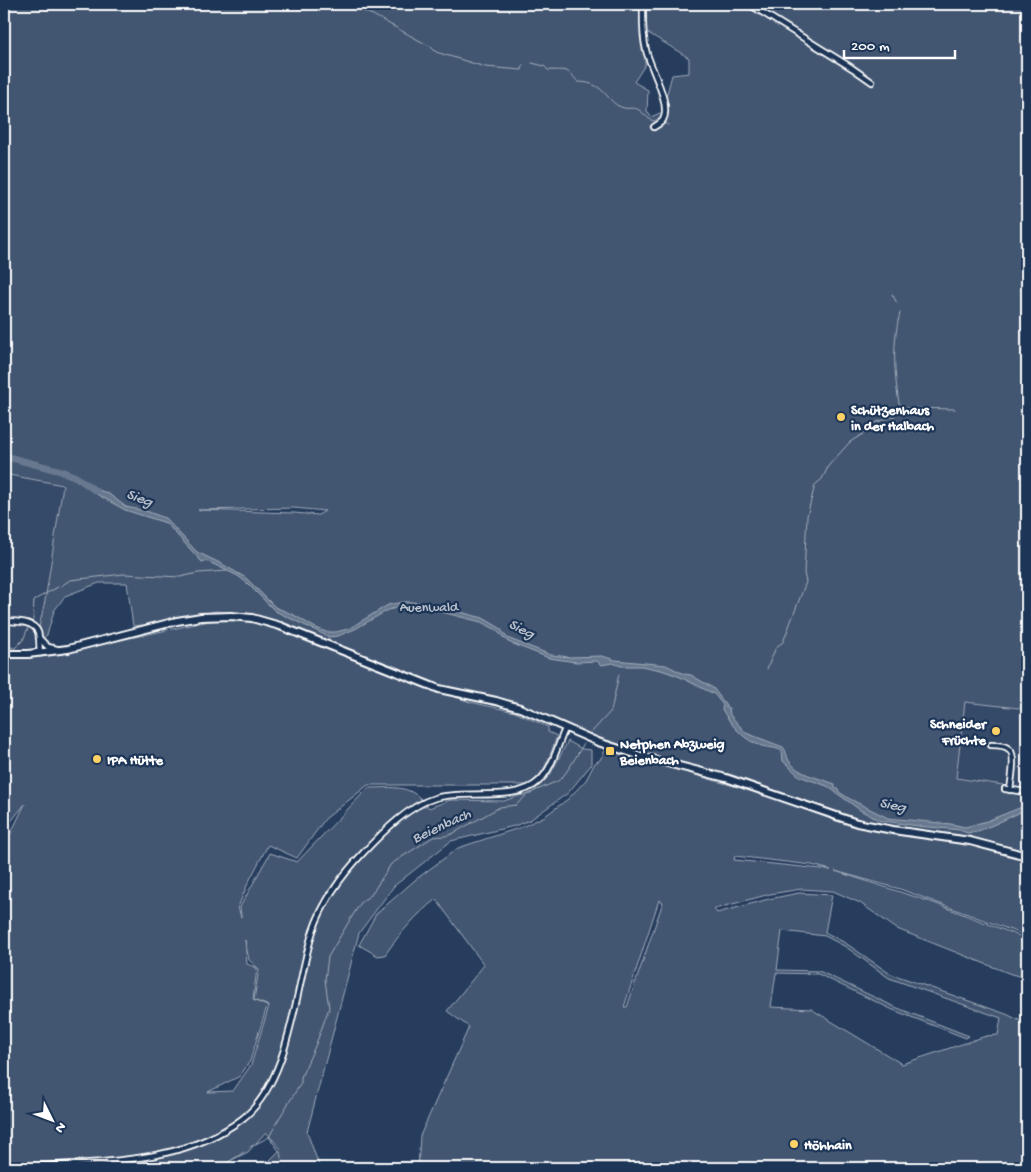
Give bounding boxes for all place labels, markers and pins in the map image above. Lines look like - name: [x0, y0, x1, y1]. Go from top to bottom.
- place label: Schützenhaus in der Halbach: [851, 403, 934, 436]
- marker: Schützenhaus in der Halbach: [835, 411, 847, 423]
- place label: Schneider Früchte: [930, 717, 988, 750]
- marker: Schneider Früchte: [990, 725, 1002, 737]
- place label: Netphen Abzweig Beienbach: [619, 737, 725, 770]
- marker: Netphen Abzweig Beienbach: [604, 745, 616, 757]
- marker: IPA Hütte: [91, 753, 103, 765]
- place label: IPA Hütte: [107, 753, 164, 770]
- marker: Höhhain: [788, 1138, 800, 1150]
- place label: Höhhain: [804, 1138, 852, 1155]

